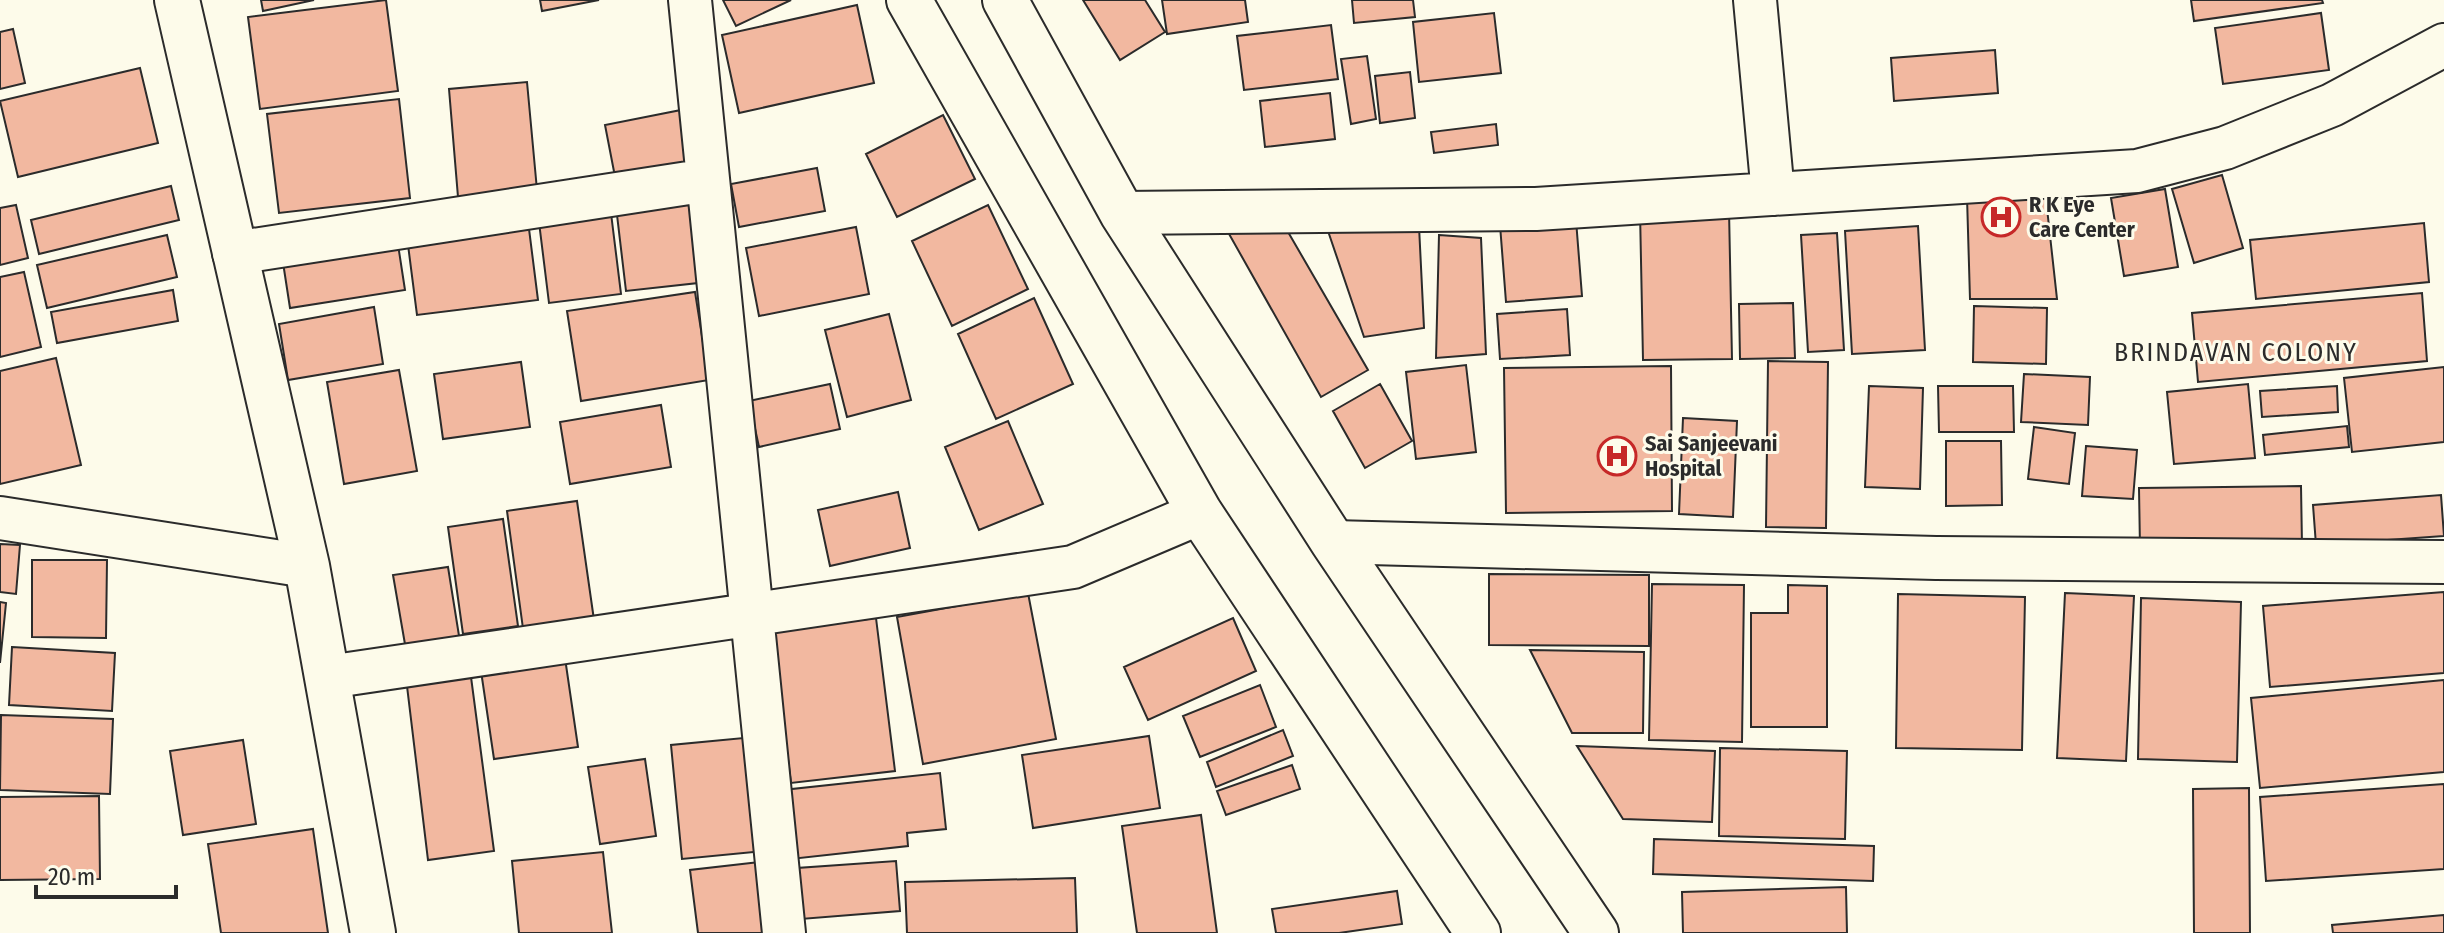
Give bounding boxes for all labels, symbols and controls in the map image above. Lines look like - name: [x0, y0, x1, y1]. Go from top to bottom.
- place label: R K Eye Care Center: [2029, 191, 2136, 243]
- hospital icon: R K Eye Care Center: [1980, 196, 2022, 238]
- district label: BRINDAVAN COLONY: [2114, 337, 2358, 368]
- place label: Sai Sanjeevani Hospital: [1645, 430, 1777, 482]
- hospital icon: Sai Sanjeevani Hospital: [1596, 435, 1638, 477]
- scale bar: [36, 849, 176, 899]
- text: 20 m: [48, 863, 95, 891]

